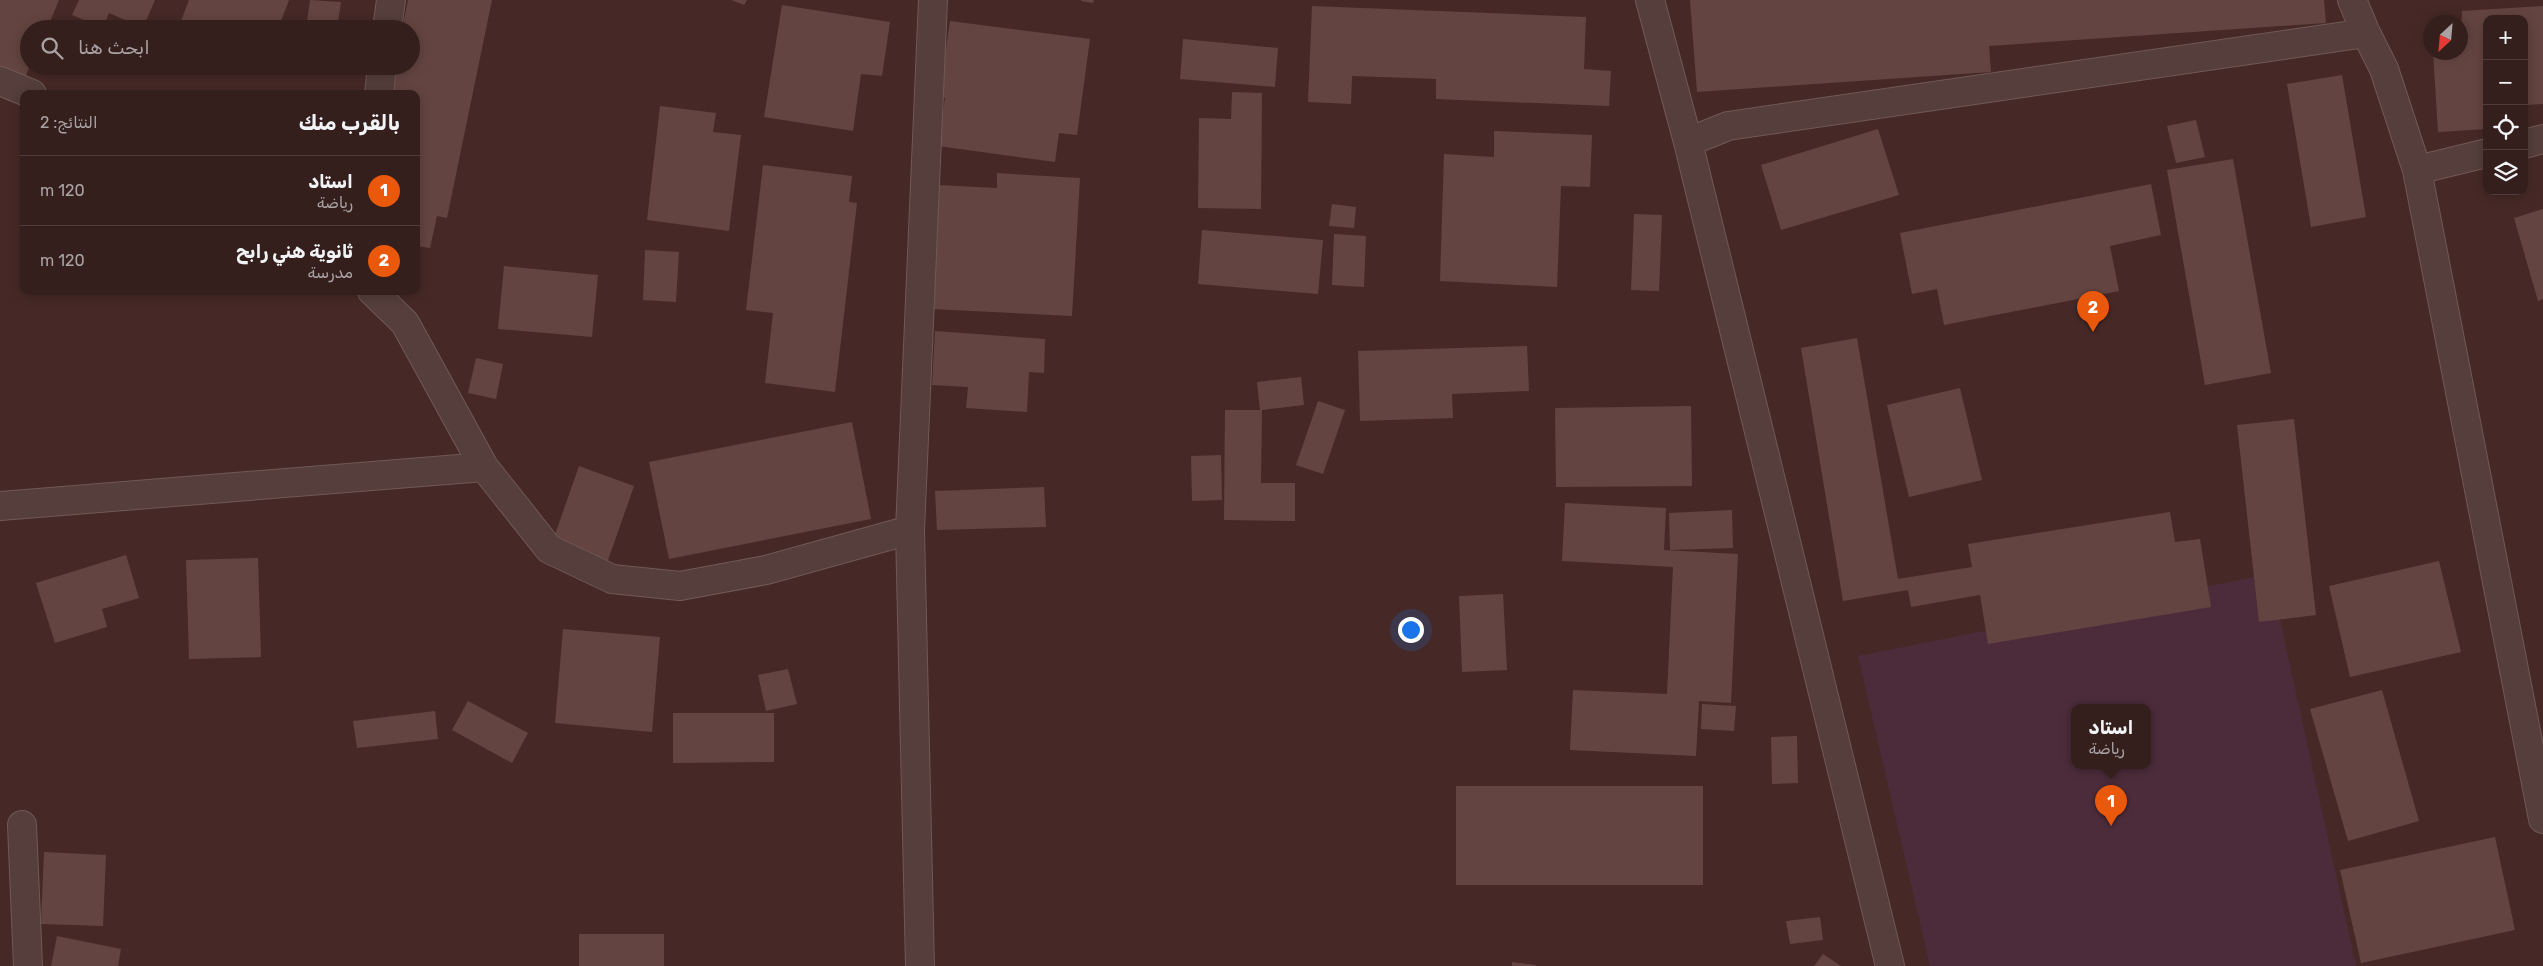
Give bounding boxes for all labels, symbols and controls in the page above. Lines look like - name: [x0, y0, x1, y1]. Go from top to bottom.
- north arrow: [2423, 15, 2468, 60]
- map controls: [2483, 15, 2528, 195]
- button: +: [2483, 15, 2528, 60]
- search box: [20, 20, 420, 75]
- icon: search: [38, 34, 66, 62]
- text: ابحث هنا: [78, 36, 150, 59]
- button: −: [2483, 60, 2528, 105]
- button: locate: [2483, 105, 2528, 150]
- text: بالقرب منك: [299, 110, 400, 135]
- text: النتائج: 2: [40, 113, 98, 132]
- button: layers: [2483, 150, 2528, 195]
- text: استاد: [308, 170, 353, 193]
- text: 120 m: [40, 181, 85, 200]
- text: 1: [380, 181, 388, 200]
- text: رياضة: [317, 193, 353, 212]
- text: ثانوية هني رابح: [236, 240, 353, 263]
- text: 120 m: [40, 251, 85, 270]
- text: 2: [379, 251, 389, 270]
- text: مدرسة: [308, 263, 353, 282]
- pin: 2: [2077, 291, 2109, 332]
- your location: [1398, 617, 1424, 643]
- popup: [2071, 704, 2151, 769]
- text: استاد: [2089, 716, 2133, 739]
- text: رياضة: [2089, 739, 2125, 758]
- pin: 1: [2095, 785, 2127, 826]

